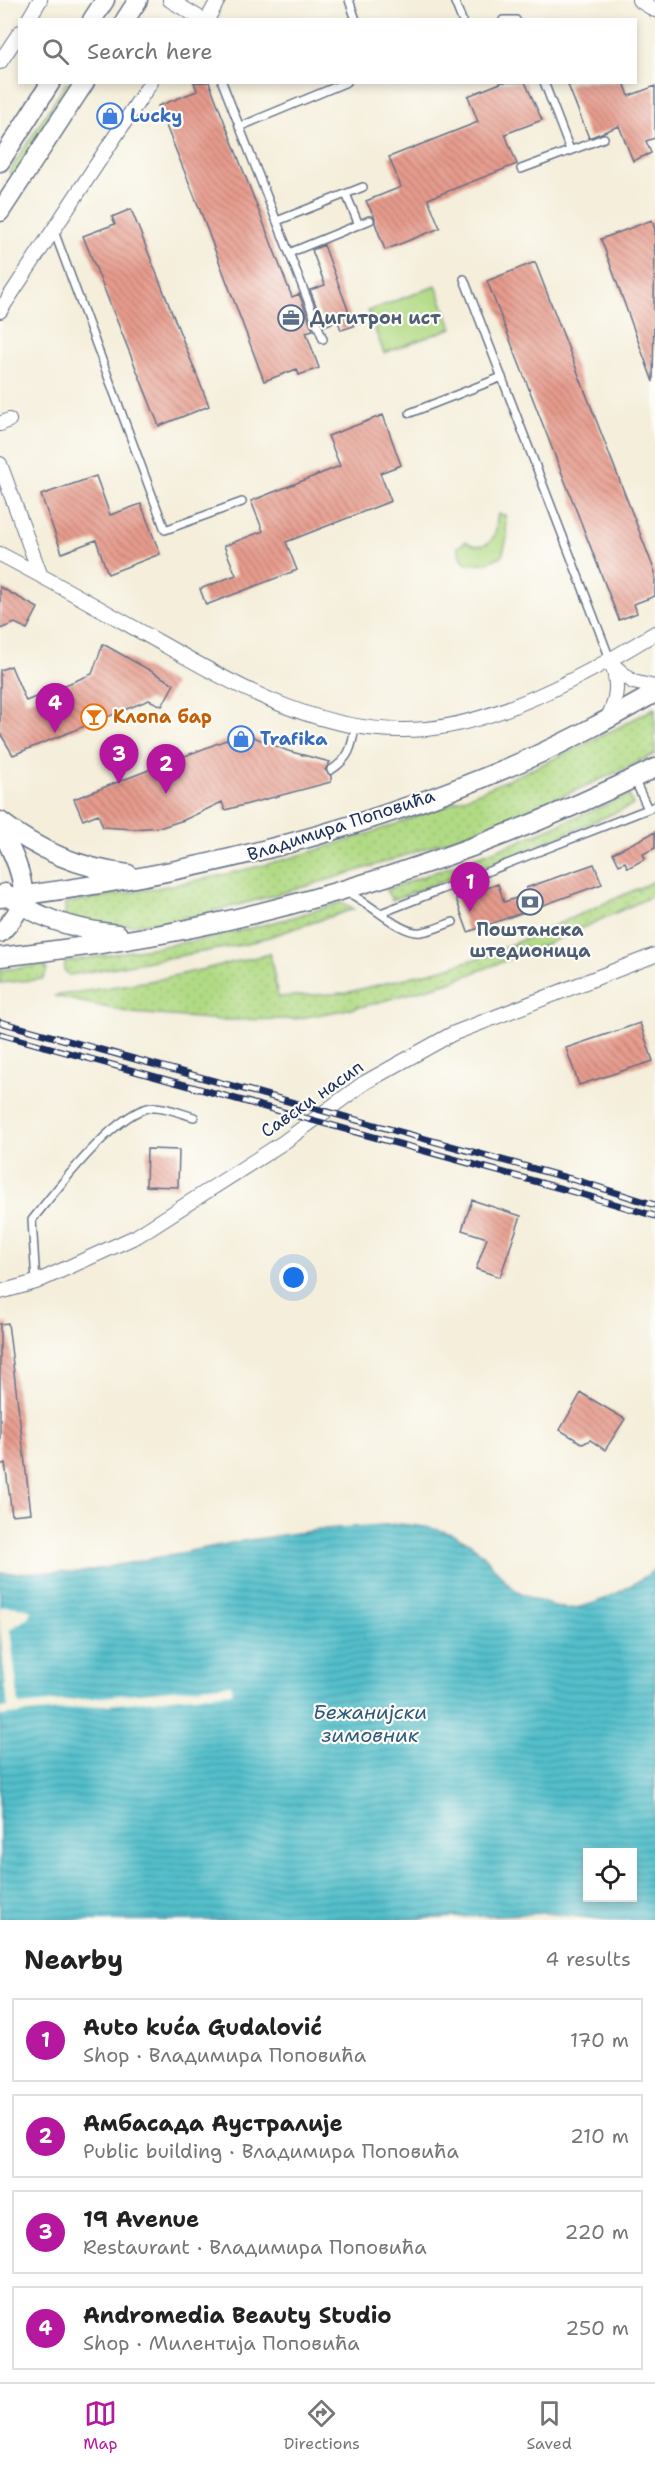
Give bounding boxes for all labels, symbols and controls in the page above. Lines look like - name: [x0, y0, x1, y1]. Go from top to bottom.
- search box: [18, 18, 637, 84]
- icon: search: [39, 35, 72, 68]
- text: Search here: [87, 37, 213, 66]
- shop icon: Lucky: [95, 101, 125, 131]
- place label: Lucky: [130, 104, 182, 128]
- office icon: Дигитрон ист: [276, 303, 306, 333]
- place label: Дигитрон ист: [310, 306, 441, 330]
- pin: 4: [36, 684, 74, 733]
- bar icon: Клопа бар: [79, 702, 109, 732]
- place label: Клопа бар: [113, 705, 212, 729]
- shop icon: Trafika: [226, 724, 256, 754]
- place label: Trafika: [260, 727, 328, 751]
- pin: 3: [100, 734, 138, 784]
- pin: 2: [146, 744, 186, 794]
- street label: Владимира Поповића: [244, 783, 438, 867]
- pin: 1: [450, 862, 490, 912]
- bank icon: Поштанска штедионица: [515, 887, 545, 917]
- place label: Поштанска штедионица: [469, 918, 591, 963]
- street label: Савски насип: [256, 1055, 368, 1143]
- your location: [279, 1263, 308, 1292]
- water label: Бежанијски зимовник: [313, 1699, 427, 1748]
- map controls: [583, 1848, 637, 1902]
- button: locate: [583, 1848, 637, 1902]
- text: Nearby: [24, 1942, 123, 1977]
- text: 4 results: [545, 1946, 631, 1972]
- text: Auto kuća Gudalović: [83, 2013, 322, 2042]
- text: 1: [41, 2027, 50, 2053]
- text: 170 m: [570, 2027, 629, 2053]
- text: Shop · Владимира Поповића: [83, 2042, 366, 2068]
- text: Амбасада Аустралије: [83, 2109, 343, 2138]
- text: 2: [39, 2123, 53, 2149]
- text: 210 m: [570, 2123, 629, 2149]
- text: Public building · Владимира Поповића: [83, 2138, 459, 2164]
- text: 19 Avenue: [83, 2205, 199, 2234]
- text: 3: [39, 2219, 53, 2245]
- text: 220 m: [565, 2219, 629, 2245]
- text: Restaurant · Владимира Поповића: [83, 2234, 427, 2260]
- text: Andromedia Beauty Studio: [83, 2301, 392, 2330]
- text: 4: [39, 2315, 53, 2341]
- text: 250 m: [565, 2315, 629, 2341]
- text: Shop · Милентија Поповића: [83, 2330, 360, 2356]
- tab: Map: [83, 2397, 117, 2454]
- tab: Directions: [284, 2397, 360, 2454]
- tab: Saved: [526, 2397, 572, 2454]

